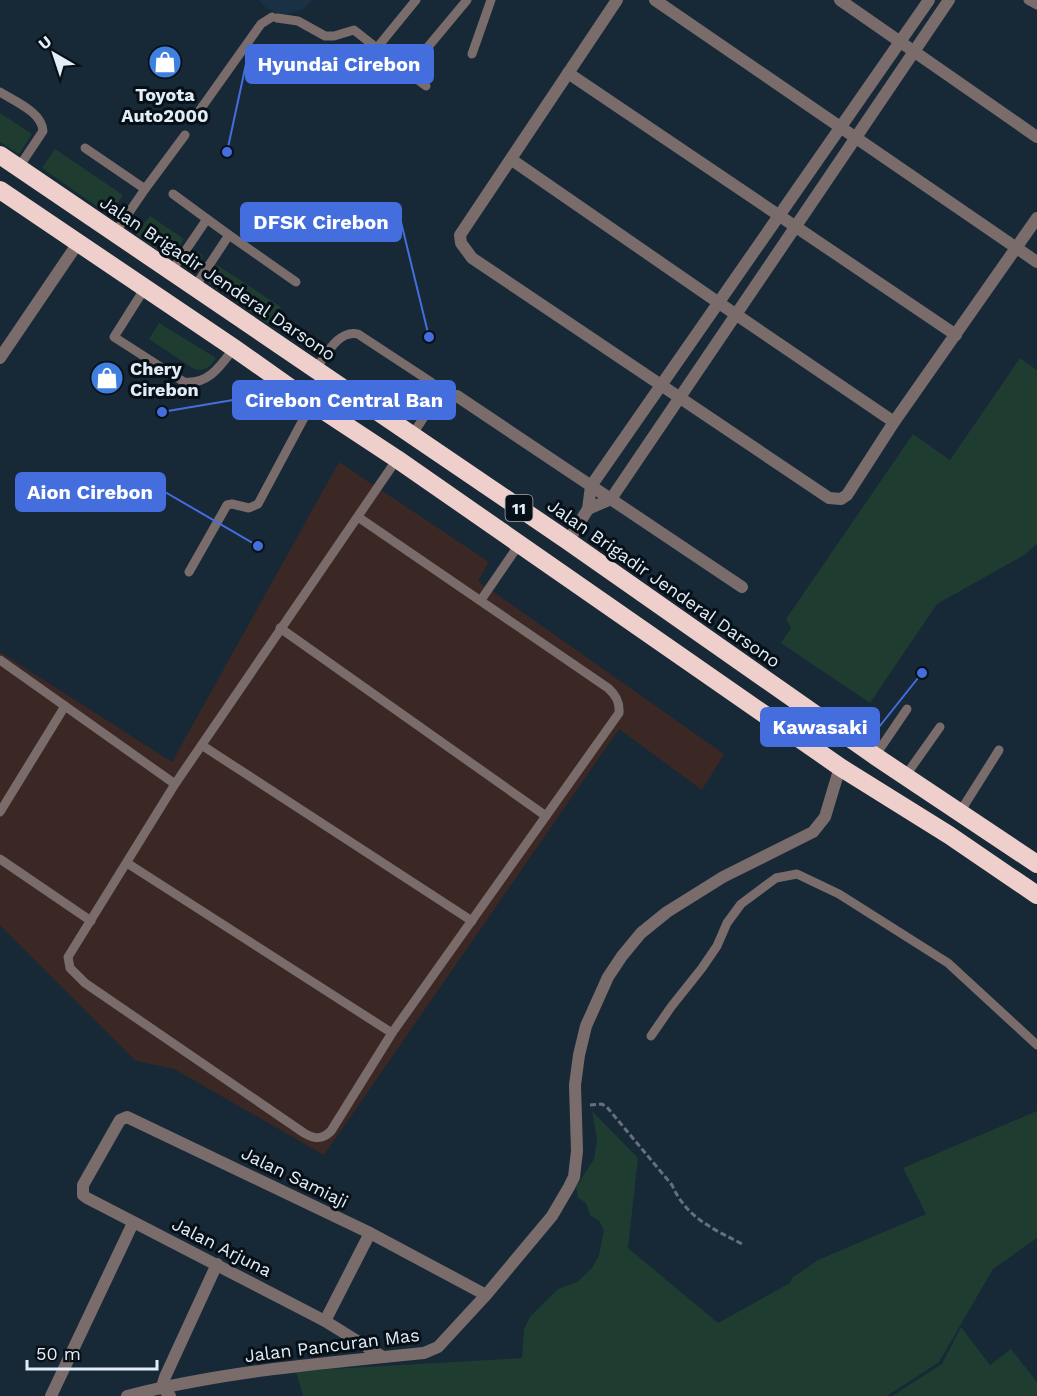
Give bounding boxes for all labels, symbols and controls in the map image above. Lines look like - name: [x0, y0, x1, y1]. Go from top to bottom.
- north arrow: [24, 24, 84, 84]
- text: U: [34, 32, 55, 54]
- shop icon: Toyota Auto2000: [147, 44, 183, 80]
- callout: Hyundai Cirebon: [246, 45, 433, 83]
- text: Hyundai Cirebon: [258, 52, 420, 76]
- place label: Toyota Auto2000: [121, 84, 209, 126]
- street label: Jalan Brigadir Jenderal Darsono: [96, 191, 340, 365]
- callout: DFSK Cirebon: [241, 203, 401, 241]
- text: DFSK Cirebon: [253, 210, 389, 234]
- place label: Chery Cirebon: [130, 358, 199, 400]
- shop icon: Chery Cirebon: [89, 360, 125, 396]
- callout: Cirebon Central Ban: [233, 381, 455, 419]
- text: Cirebon Central Ban: [245, 388, 443, 412]
- callout: Aion Cirebon: [16, 473, 165, 511]
- text: Aion Cirebon: [27, 480, 153, 504]
- street label: Jalan Brigadir Jenderal Darsono: [544, 494, 784, 672]
- road number: 11: [506, 495, 532, 521]
- callout: Kawasaki: [761, 708, 879, 746]
- text: Kawasaki: [773, 715, 867, 739]
- street label: Jalan Samiaji: [238, 1142, 352, 1212]
- street label: Jalan Arjuna: [169, 1213, 275, 1281]
- street label: Jalan Pancuran Mas: [243, 1324, 421, 1366]
- scale bar: [27, 1333, 158, 1371]
- text: 50 m: [36, 1343, 81, 1364]

